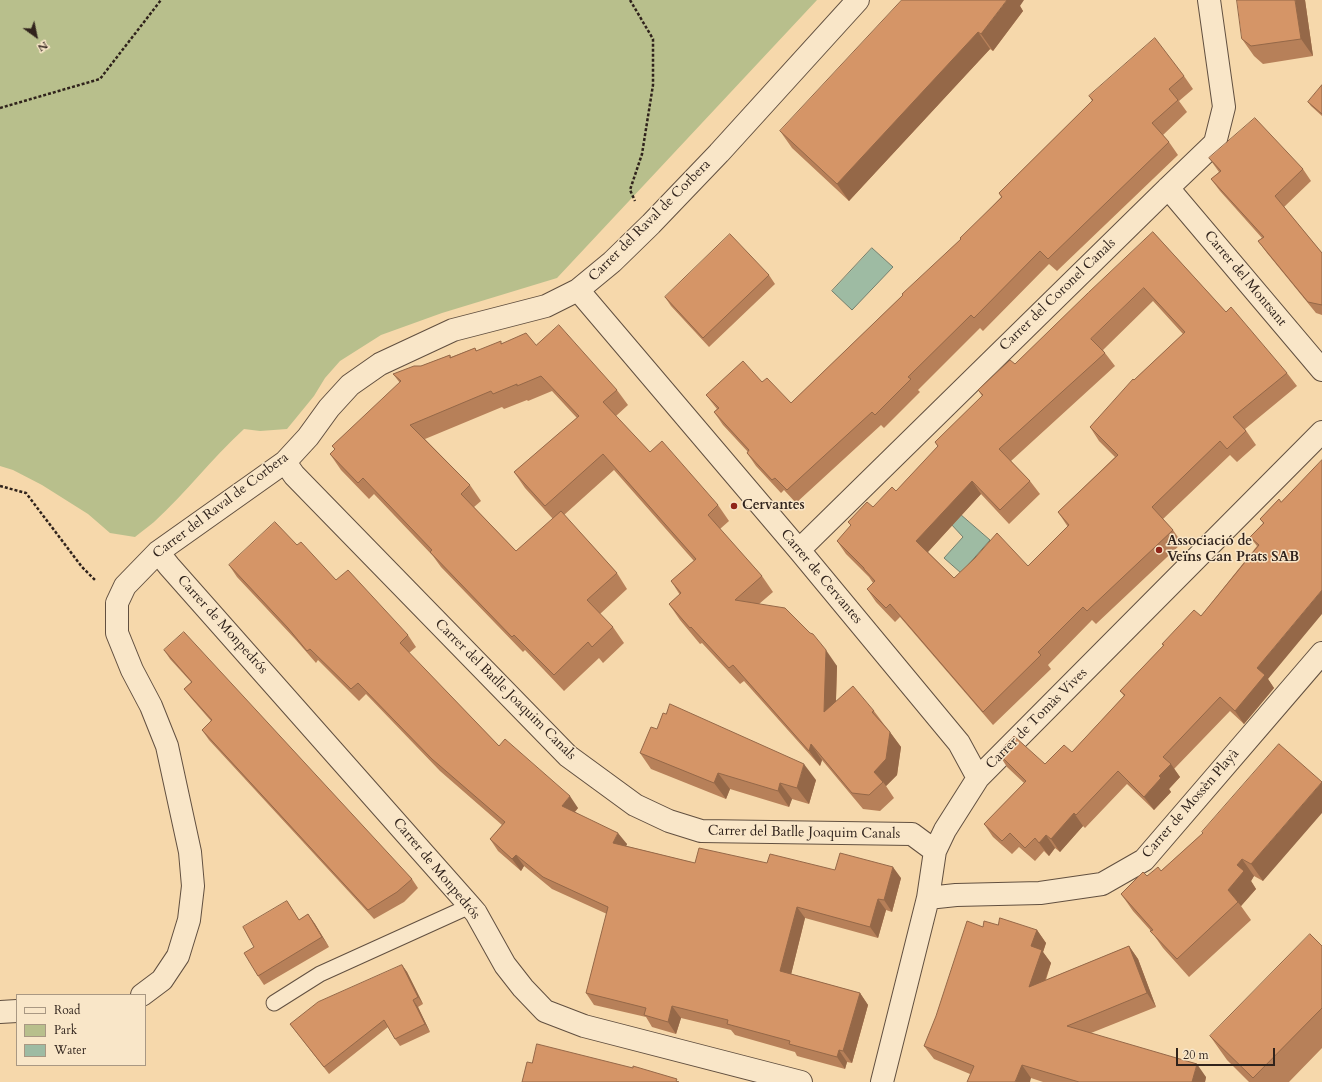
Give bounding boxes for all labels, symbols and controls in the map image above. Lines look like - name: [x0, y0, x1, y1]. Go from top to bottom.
- north arrow: [16, 16, 56, 56]
- text: N: [35, 38, 51, 55]
- street label: Carrer del Raval de Corbera: [586, 157, 714, 285]
- street label: Carrer del Montsant: [1200, 228, 1290, 330]
- street label: Carrer del Coronel Canals: [996, 235, 1120, 355]
- street label: Carrer del Raval de Corbera: [150, 449, 292, 563]
- place label: Cervantes: [742, 498, 805, 514]
- marker: Cervantes: [729, 501, 739, 511]
- street label: Carrer de Cervantes: [776, 526, 866, 628]
- place label: Associació de Veïns Can Prats SAB: [1167, 534, 1299, 566]
- marker: Associació de Veïns Can Prats SAB: [1154, 545, 1164, 555]
- street label: Carrer de Monpedrós: [173, 572, 271, 678]
- street label: Carrer del Batlle Joaquim Canals: [431, 616, 579, 764]
- street label: Carrer de Tomàs Vives: [983, 665, 1091, 773]
- street label: Carrer de Mossèn Playà: [1139, 746, 1243, 862]
- street label: Carrer de Monpedrós: [389, 815, 483, 923]
- street label: Carrer del Batlle Joaquim Canals: [708, 823, 900, 843]
- legend: [16, 994, 146, 1066]
- text: Road: [54, 1002, 80, 1018]
- text: Park: [54, 1022, 77, 1038]
- scale bar: [1178, 1040, 1277, 1066]
- text: Water: [54, 1042, 86, 1058]
- text: 20 m: [1183, 1047, 1209, 1063]

